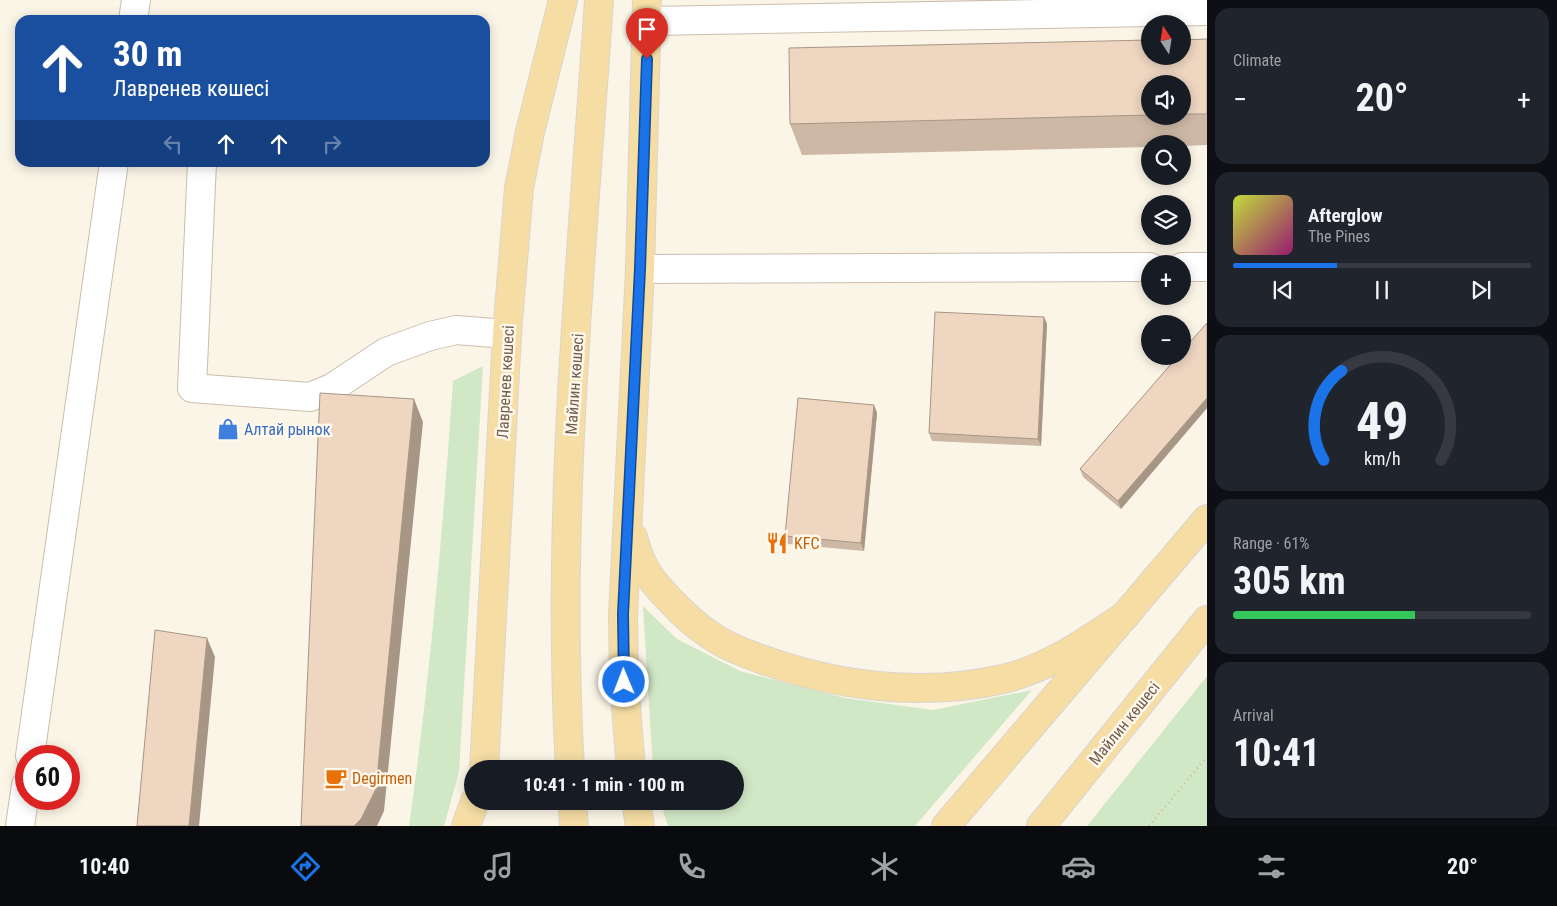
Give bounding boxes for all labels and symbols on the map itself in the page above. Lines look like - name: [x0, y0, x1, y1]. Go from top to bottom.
- pin: [626, 8, 668, 59]
- north arrow: [1141, 15, 1191, 65]
- street label: Лавренев көшесі: [493, 325, 518, 439]
- street label: Майлин көшесі: [561, 333, 588, 435]
- shop icon: Алтай рынок: [215, 416, 241, 442]
- place label: Алтай рынок: [244, 420, 331, 439]
- restaurant icon: KFC: [764, 530, 790, 556]
- place label: KFC: [794, 534, 820, 553]
- position arrow: [597, 655, 649, 707]
- street label: Майлин көшесі: [1085, 678, 1164, 769]
- speed limit sign: 60: [15, 745, 80, 810]
- cafe icon: Degirmen: [323, 765, 349, 791]
- place label: Degirmen: [352, 769, 412, 788]

